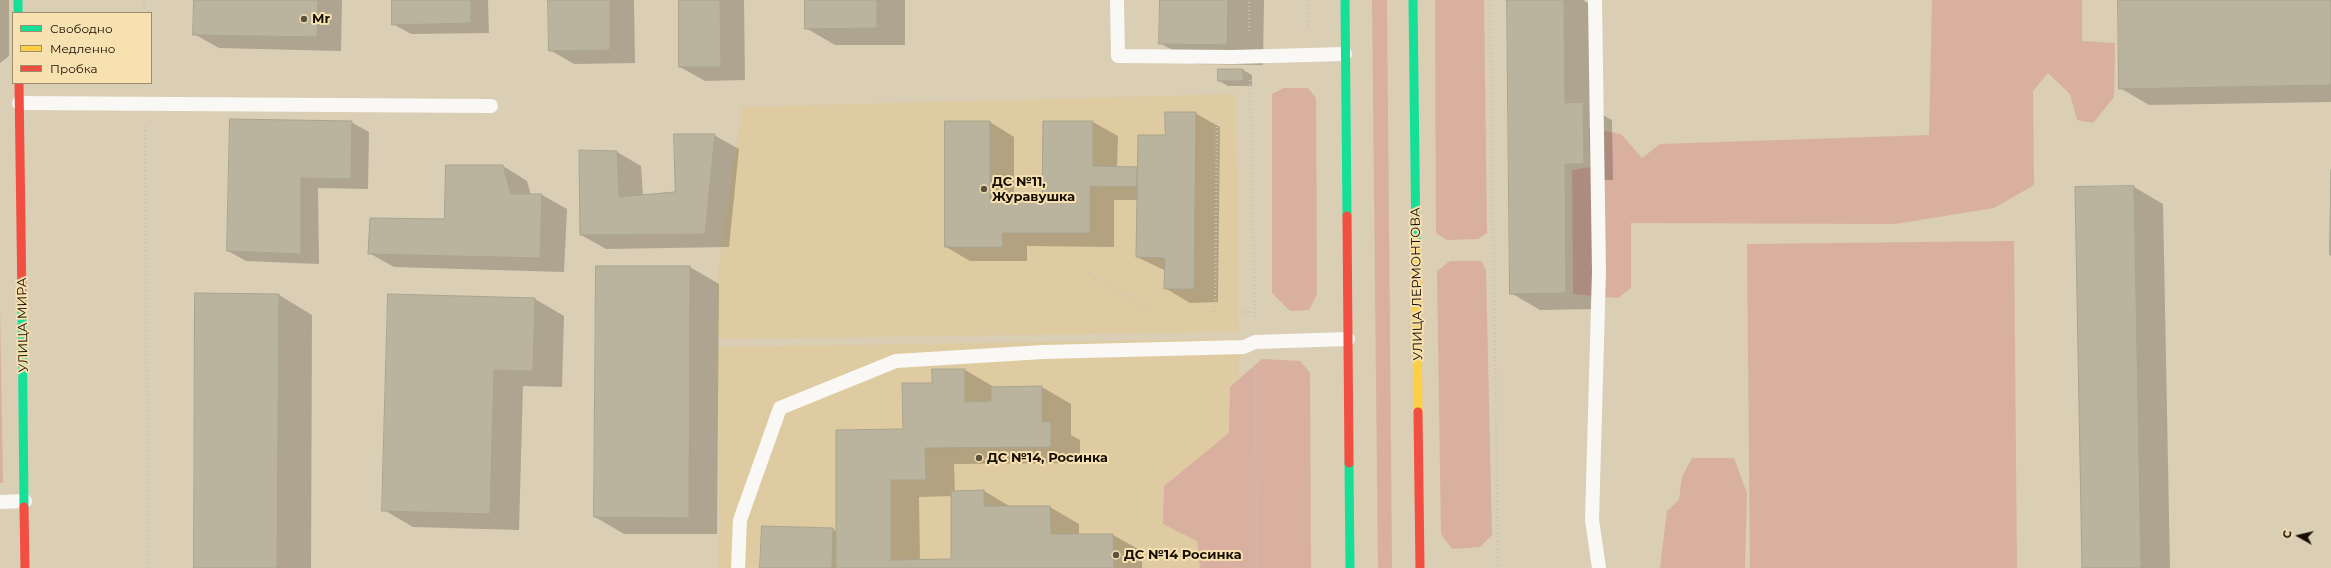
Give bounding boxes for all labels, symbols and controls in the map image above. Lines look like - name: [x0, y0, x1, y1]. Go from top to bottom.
- place label: Mr: [312, 11, 330, 27]
- legend: [12, 12, 152, 84]
- marker: Mr: [299, 14, 309, 24]
- text: Свободно: [50, 21, 113, 36]
- text: Медленно: [50, 41, 115, 56]
- text: Пробка: [50, 61, 98, 76]
- place label: ДС №11, Журавушка: [992, 174, 1075, 205]
- marker: ДС №11, Журавушка: [979, 184, 989, 194]
- street label: УЛИЦА ЛЕРМОНТОВА: [1408, 207, 1426, 361]
- street label: УЛИЦА МИРА: [14, 277, 32, 373]
- place label: ДС №14, Росинка: [987, 450, 1108, 466]
- marker: ДС №14, Росинка: [974, 453, 984, 463]
- north arrow: [2279, 516, 2319, 556]
- text: С: [2280, 529, 2295, 539]
- place label: ДС №14 Росинка: [1124, 547, 1242, 563]
- marker: ДС №14 Росинка: [1111, 550, 1121, 560]

